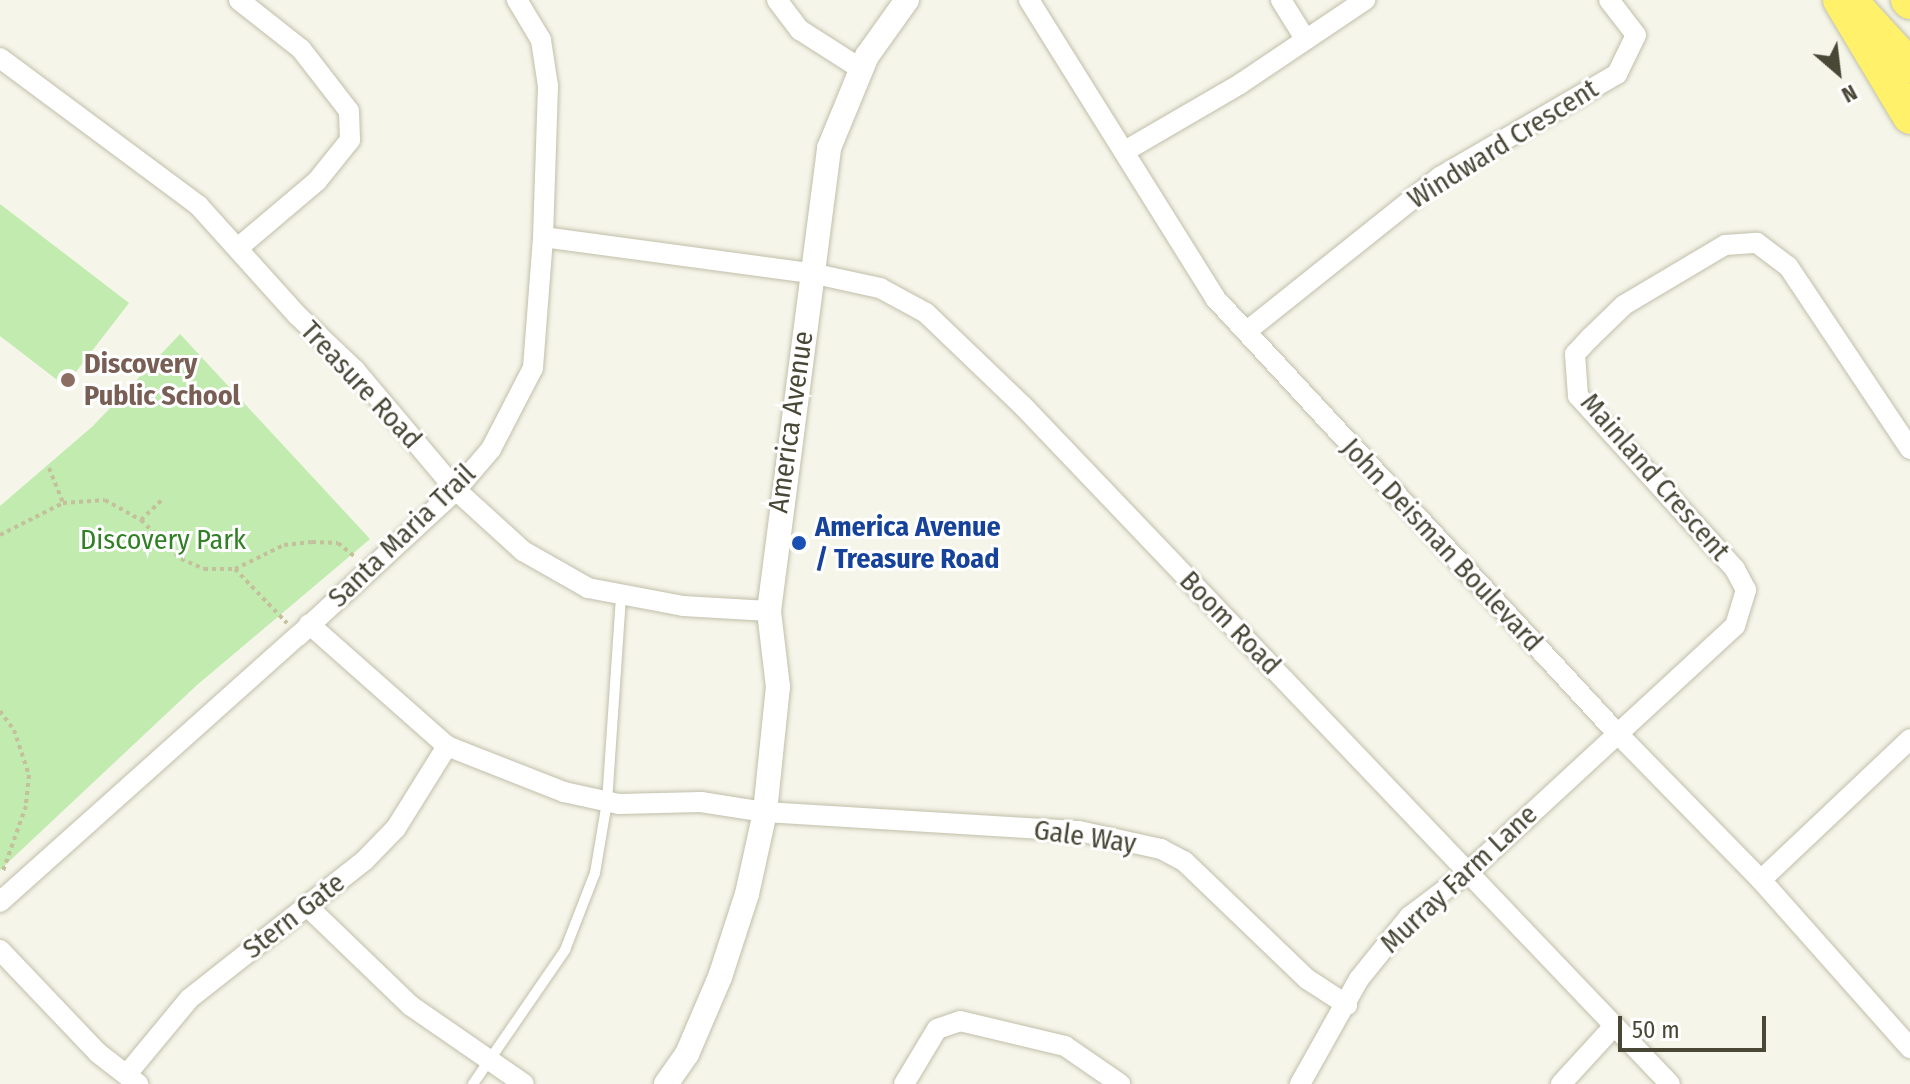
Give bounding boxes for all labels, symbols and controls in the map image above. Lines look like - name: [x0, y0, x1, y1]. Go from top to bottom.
- north arrow: [1798, 32, 1878, 112]
- street label: Windward Crescent: [1402, 72, 1604, 216]
- text: N: [1837, 79, 1862, 109]
- street label: Treasure Road: [293, 314, 429, 456]
- street label: America Avenue: [762, 329, 820, 515]
- place label: Discovery Public School: [84, 347, 240, 413]
- marker: Discovery Public School: [59, 371, 77, 389]
- street label: Mainland Crescent: [1573, 387, 1737, 567]
- street label: John Deisman Boulevard: [1334, 431, 1550, 659]
- street label: Santa Maria Trail: [321, 457, 483, 615]
- place label: America Avenue / Treasure Road: [815, 510, 1001, 576]
- park label: Discovery Park: [80, 523, 246, 557]
- marker: America Avenue / Treasure Road: [790, 534, 808, 552]
- street label: Boom Road: [1172, 564, 1288, 682]
- street label: Murray Farm Lane: [1374, 798, 1544, 960]
- street label: Gale Way: [1032, 813, 1138, 861]
- street label: Stern Gate: [236, 866, 352, 966]
- scale bar: [1622, 1000, 1770, 1050]
- text: 50 m: [1632, 1016, 1680, 1044]

